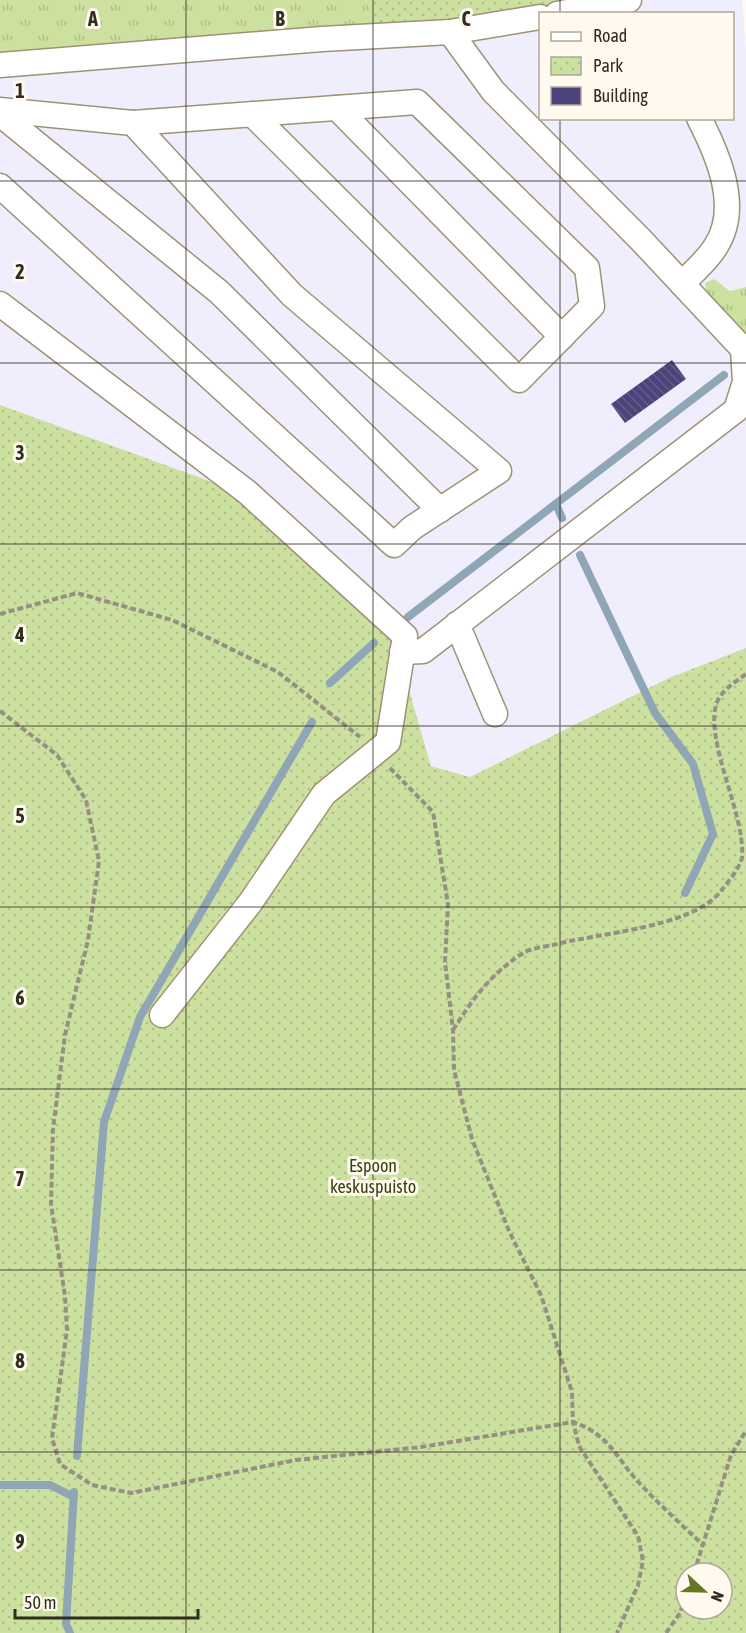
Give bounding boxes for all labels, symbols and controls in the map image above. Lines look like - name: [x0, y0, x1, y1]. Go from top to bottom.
- text: A: [87, 7, 98, 30]
- text: B: [275, 7, 285, 30]
- text: C: [462, 7, 471, 30]
- legend: [539, 12, 734, 120]
- text: Road: [593, 25, 627, 46]
- text: Park: [593, 55, 623, 76]
- text: 1: [15, 79, 25, 102]
- text: Building: [593, 85, 648, 106]
- text: 2: [15, 260, 25, 283]
- text: 3: [15, 441, 25, 464]
- text: 4: [14, 623, 25, 646]
- text: 5: [15, 804, 25, 827]
- text: 6: [15, 986, 25, 1009]
- park label: Espoon keskuspuisto: [330, 1155, 416, 1197]
- text: 7: [15, 1167, 25, 1190]
- text: 8: [15, 1349, 25, 1372]
- text: 9: [15, 1530, 25, 1553]
- north arrow: [674, 1561, 734, 1621]
- scale bar: [15, 1582, 198, 1620]
- text: N: [708, 1589, 728, 1604]
- text: 50 m: [24, 1592, 56, 1613]

